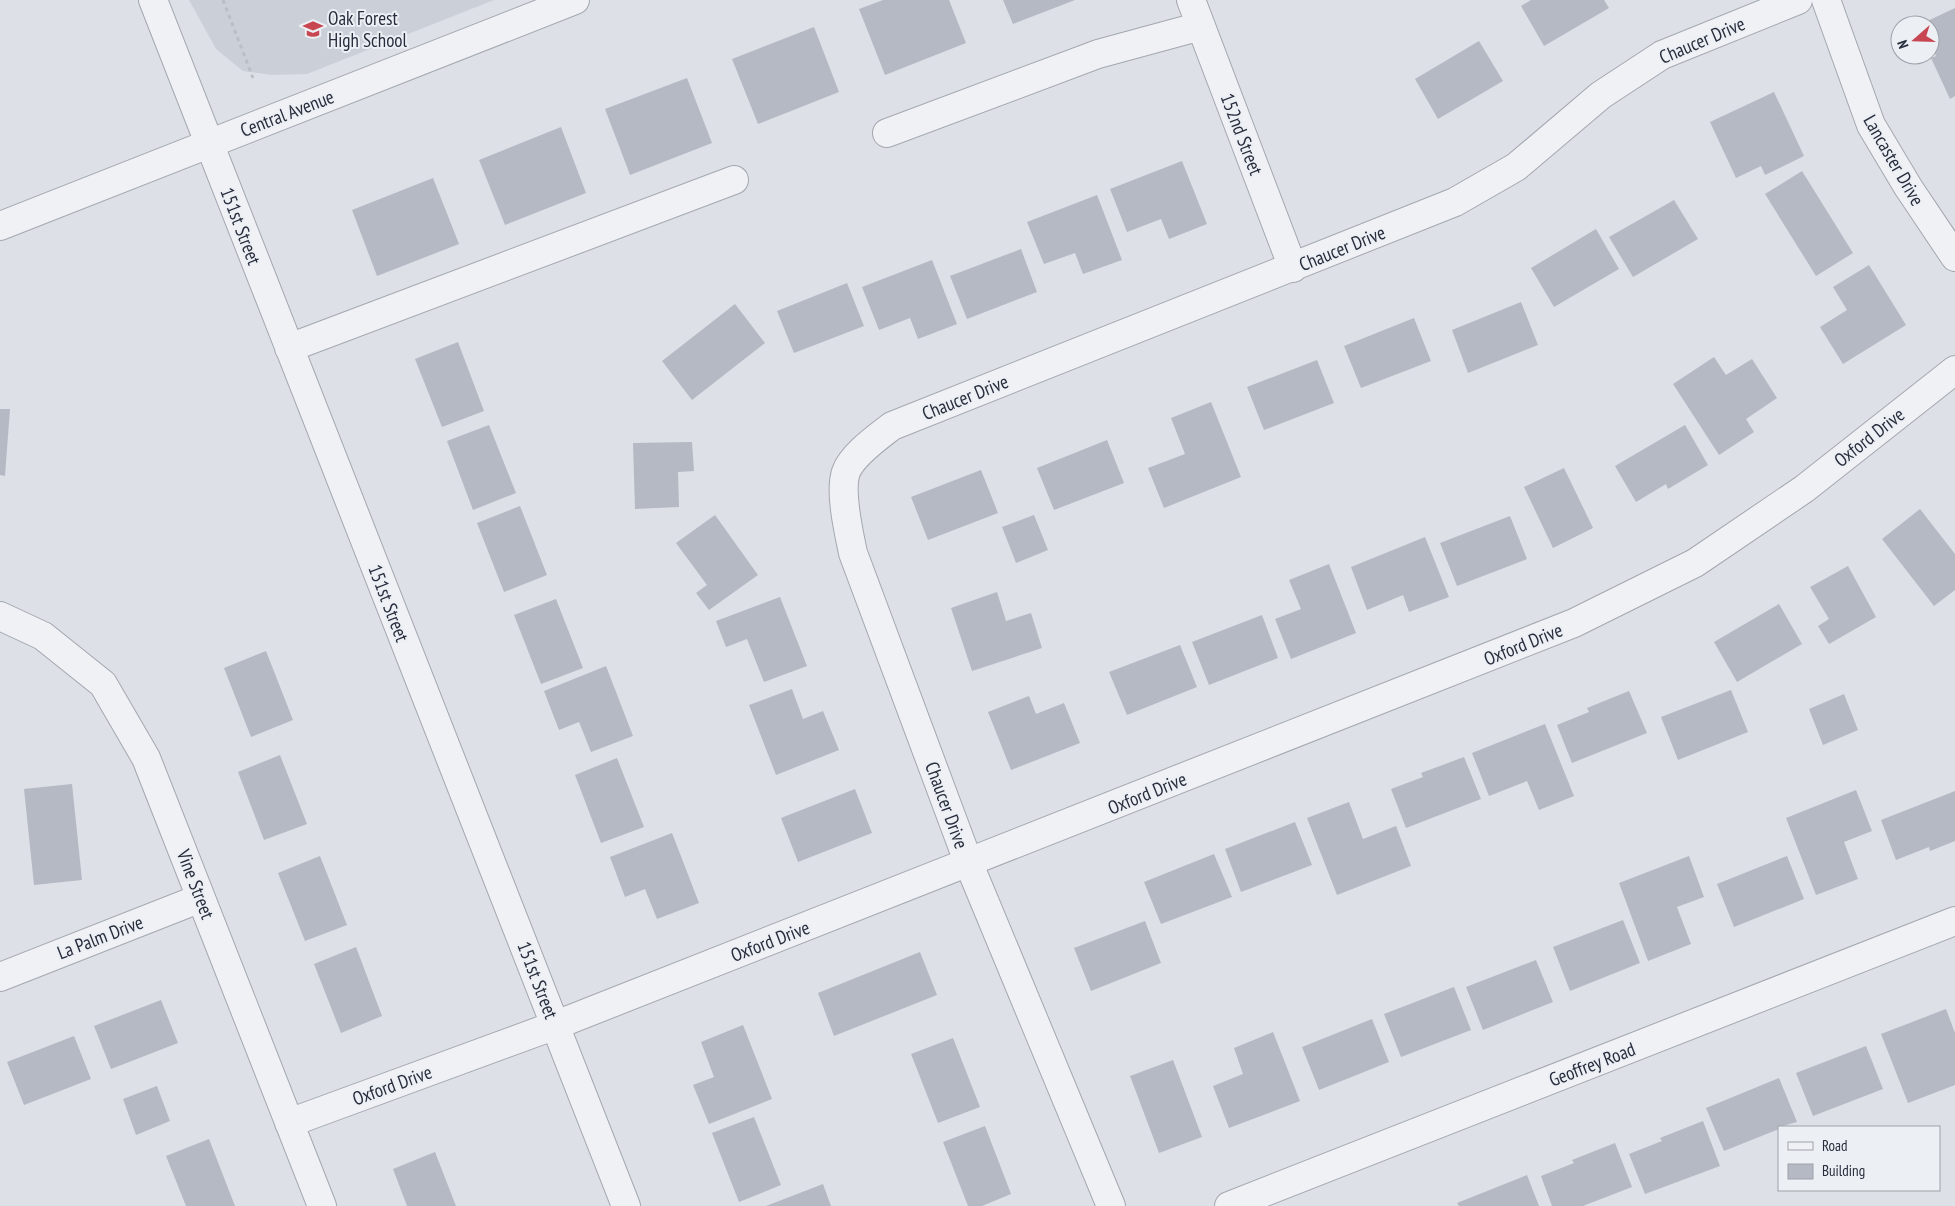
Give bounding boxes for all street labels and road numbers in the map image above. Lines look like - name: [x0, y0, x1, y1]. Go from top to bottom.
- street label: Chaucer Drive: [1655, 11, 1749, 69]
- street label: Central Avenue: [237, 84, 337, 142]
- street label: 152nd Street: [1215, 90, 1269, 179]
- street label: Lancaster Drive: [1858, 110, 1930, 210]
- street label: 151st Street: [215, 184, 267, 269]
- street label: Chaucer Drive: [1295, 220, 1389, 276]
- street label: Chaucer Drive: [918, 369, 1012, 425]
- street label: Oxford Drive: [1829, 402, 1909, 472]
- street label: 151st Street: [363, 561, 415, 646]
- street label: Oxford Drive: [1480, 617, 1566, 671]
- street label: Chaucer Drive: [920, 758, 974, 852]
- street label: Oxford Drive: [1104, 766, 1190, 820]
- street label: Vine Street: [171, 845, 220, 923]
- street label: La Palm Drive: [54, 910, 147, 964]
- street label: Oxford Drive: [727, 915, 813, 967]
- street label: 151st Street: [512, 938, 564, 1023]
- street label: Geoffrey Road: [1545, 1037, 1639, 1091]
- street label: Oxford Drive: [349, 1060, 435, 1110]

